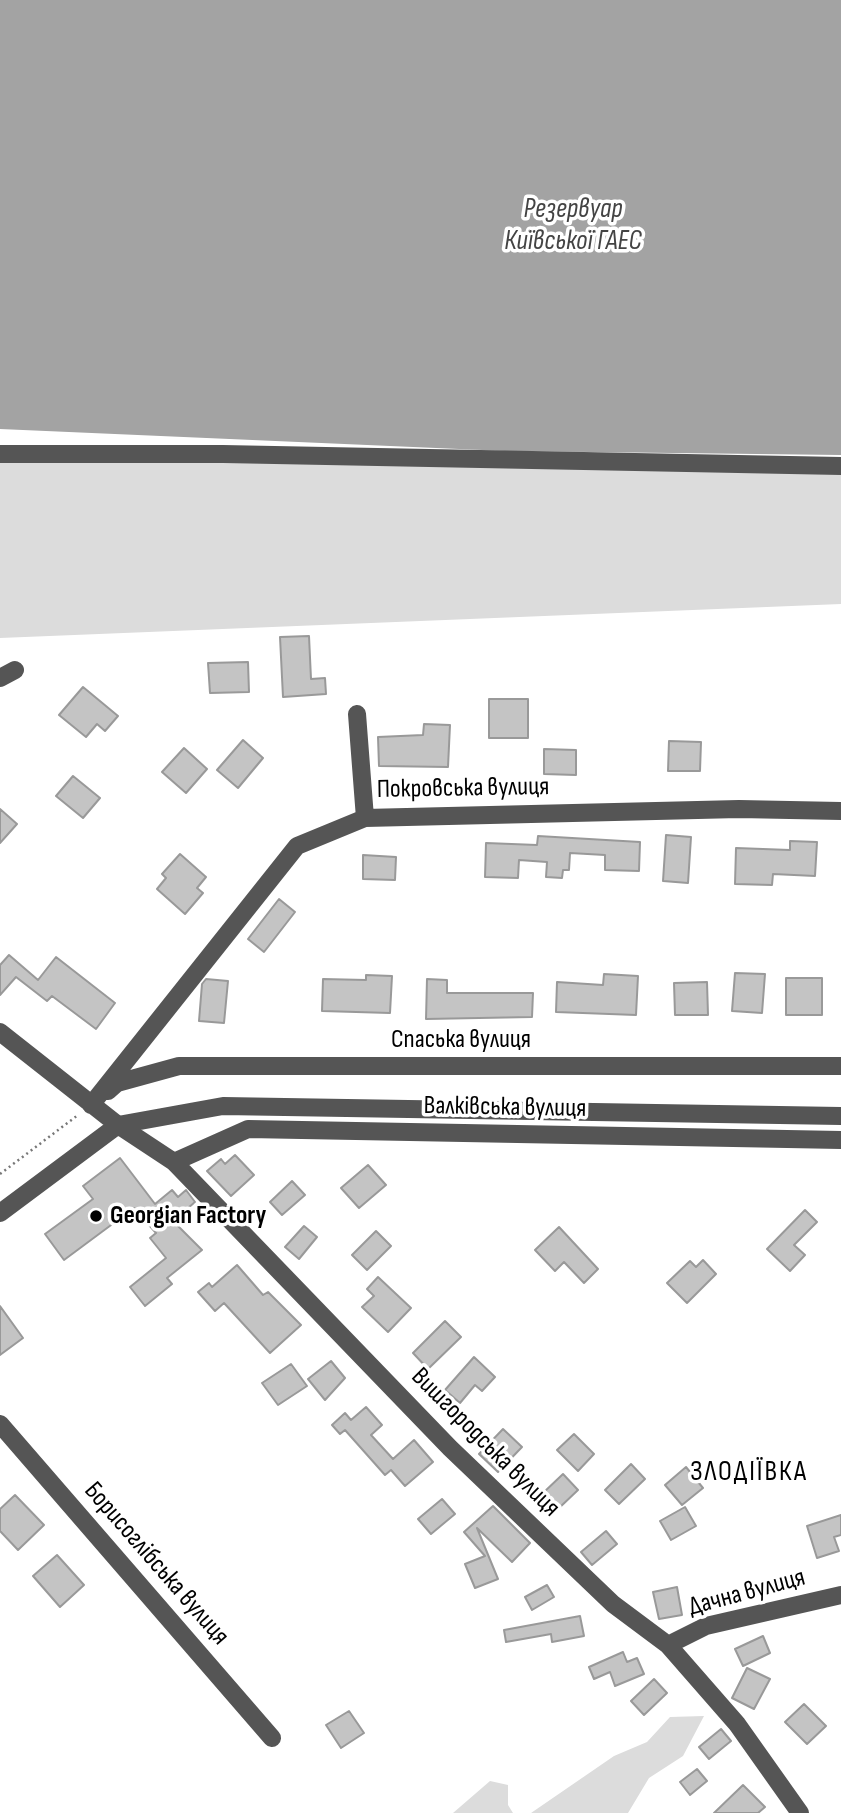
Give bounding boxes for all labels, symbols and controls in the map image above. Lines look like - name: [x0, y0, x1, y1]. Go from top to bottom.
- water label: Резервуар Київської ГАЕС: [504, 193, 642, 259]
- street label: Покровська вулиця: [376, 772, 550, 806]
- street label: Спаська вулиця: [391, 1024, 531, 1056]
- street label: Валківська вулиця: [423, 1091, 587, 1125]
- place label: Georgian Factory: [110, 1200, 266, 1232]
- marker: Georgian Factory: [88, 1208, 104, 1224]
- street label: Вишгородська вулиця: [404, 1362, 566, 1524]
- district label: ЗЛОДІЇВКА: [691, 1456, 807, 1490]
- street label: Борисоглібська вулиця: [77, 1476, 235, 1652]
- street label: Дачна вулиця: [685, 1562, 809, 1624]

